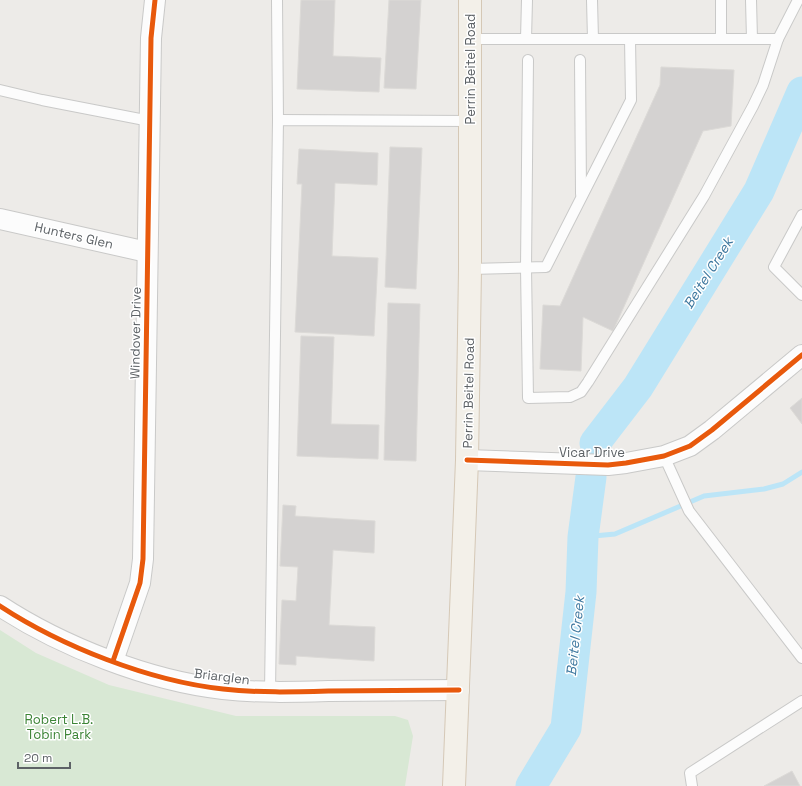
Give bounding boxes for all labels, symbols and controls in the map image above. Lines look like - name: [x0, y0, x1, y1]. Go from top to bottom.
- street label: Perrin Beitel Road: [462, 14, 479, 124]
- street label: Hunters Glen: [33, 218, 115, 253]
- water label: Beitel Creek: [679, 233, 738, 312]
- street label: Windover Drive: [126, 287, 145, 379]
- street label: Perrin Beitel Road: [459, 337, 478, 449]
- street label: Vicar Drive: [559, 444, 625, 461]
- water label: Beitel Creek: [562, 594, 588, 677]
- street label: Briarglen: [193, 665, 251, 688]
- park label: Robert L.B. Tobin Park: [25, 711, 93, 743]
- scale bar: [18, 744, 70, 770]
- text: 20 m: [24, 750, 52, 766]

